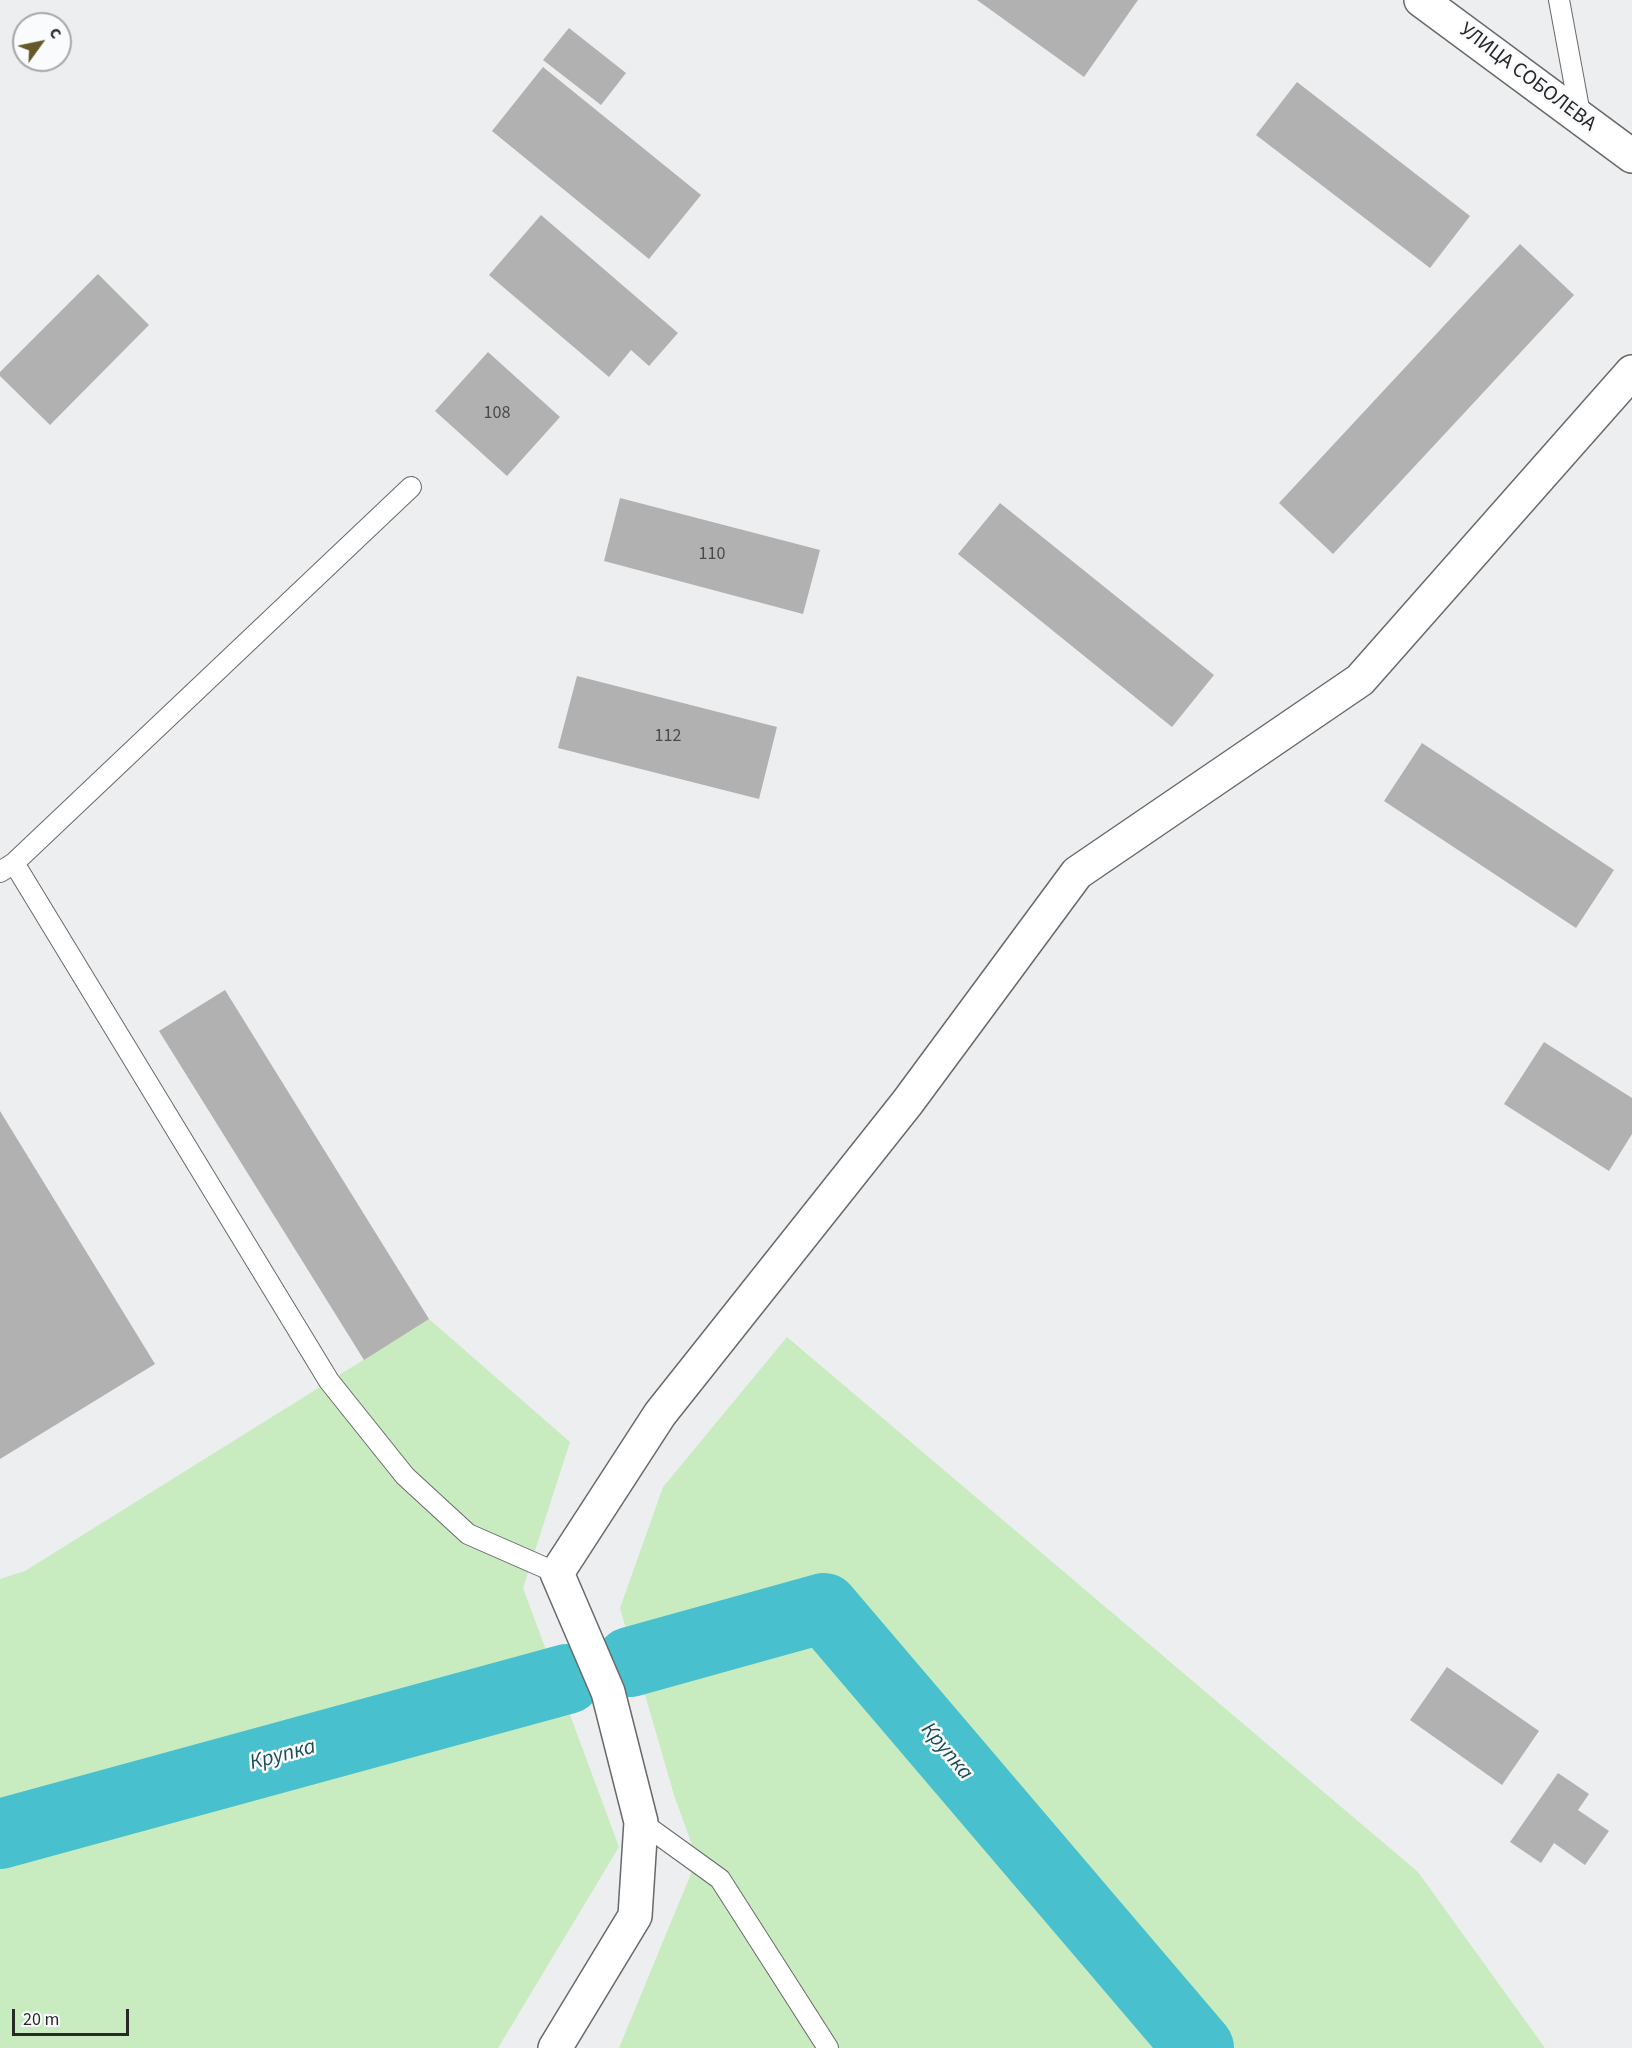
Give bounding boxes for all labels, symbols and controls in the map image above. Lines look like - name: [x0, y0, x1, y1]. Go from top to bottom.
- north arrow: [12, 12, 72, 72]
- street label: УЛИЦА СОБОЛЕВА: [1454, 18, 1600, 138]
- text: С: [44, 23, 67, 43]
- house number: 108: [484, 403, 510, 425]
- house number: 110: [699, 544, 725, 566]
- house number: 112: [655, 726, 681, 748]
- water label: Крупка: [914, 1718, 978, 1786]
- water label: Крупка: [247, 1735, 319, 1777]
- scale bar: [15, 1997, 132, 2035]
- text: 20 m: [23, 2007, 59, 2032]

